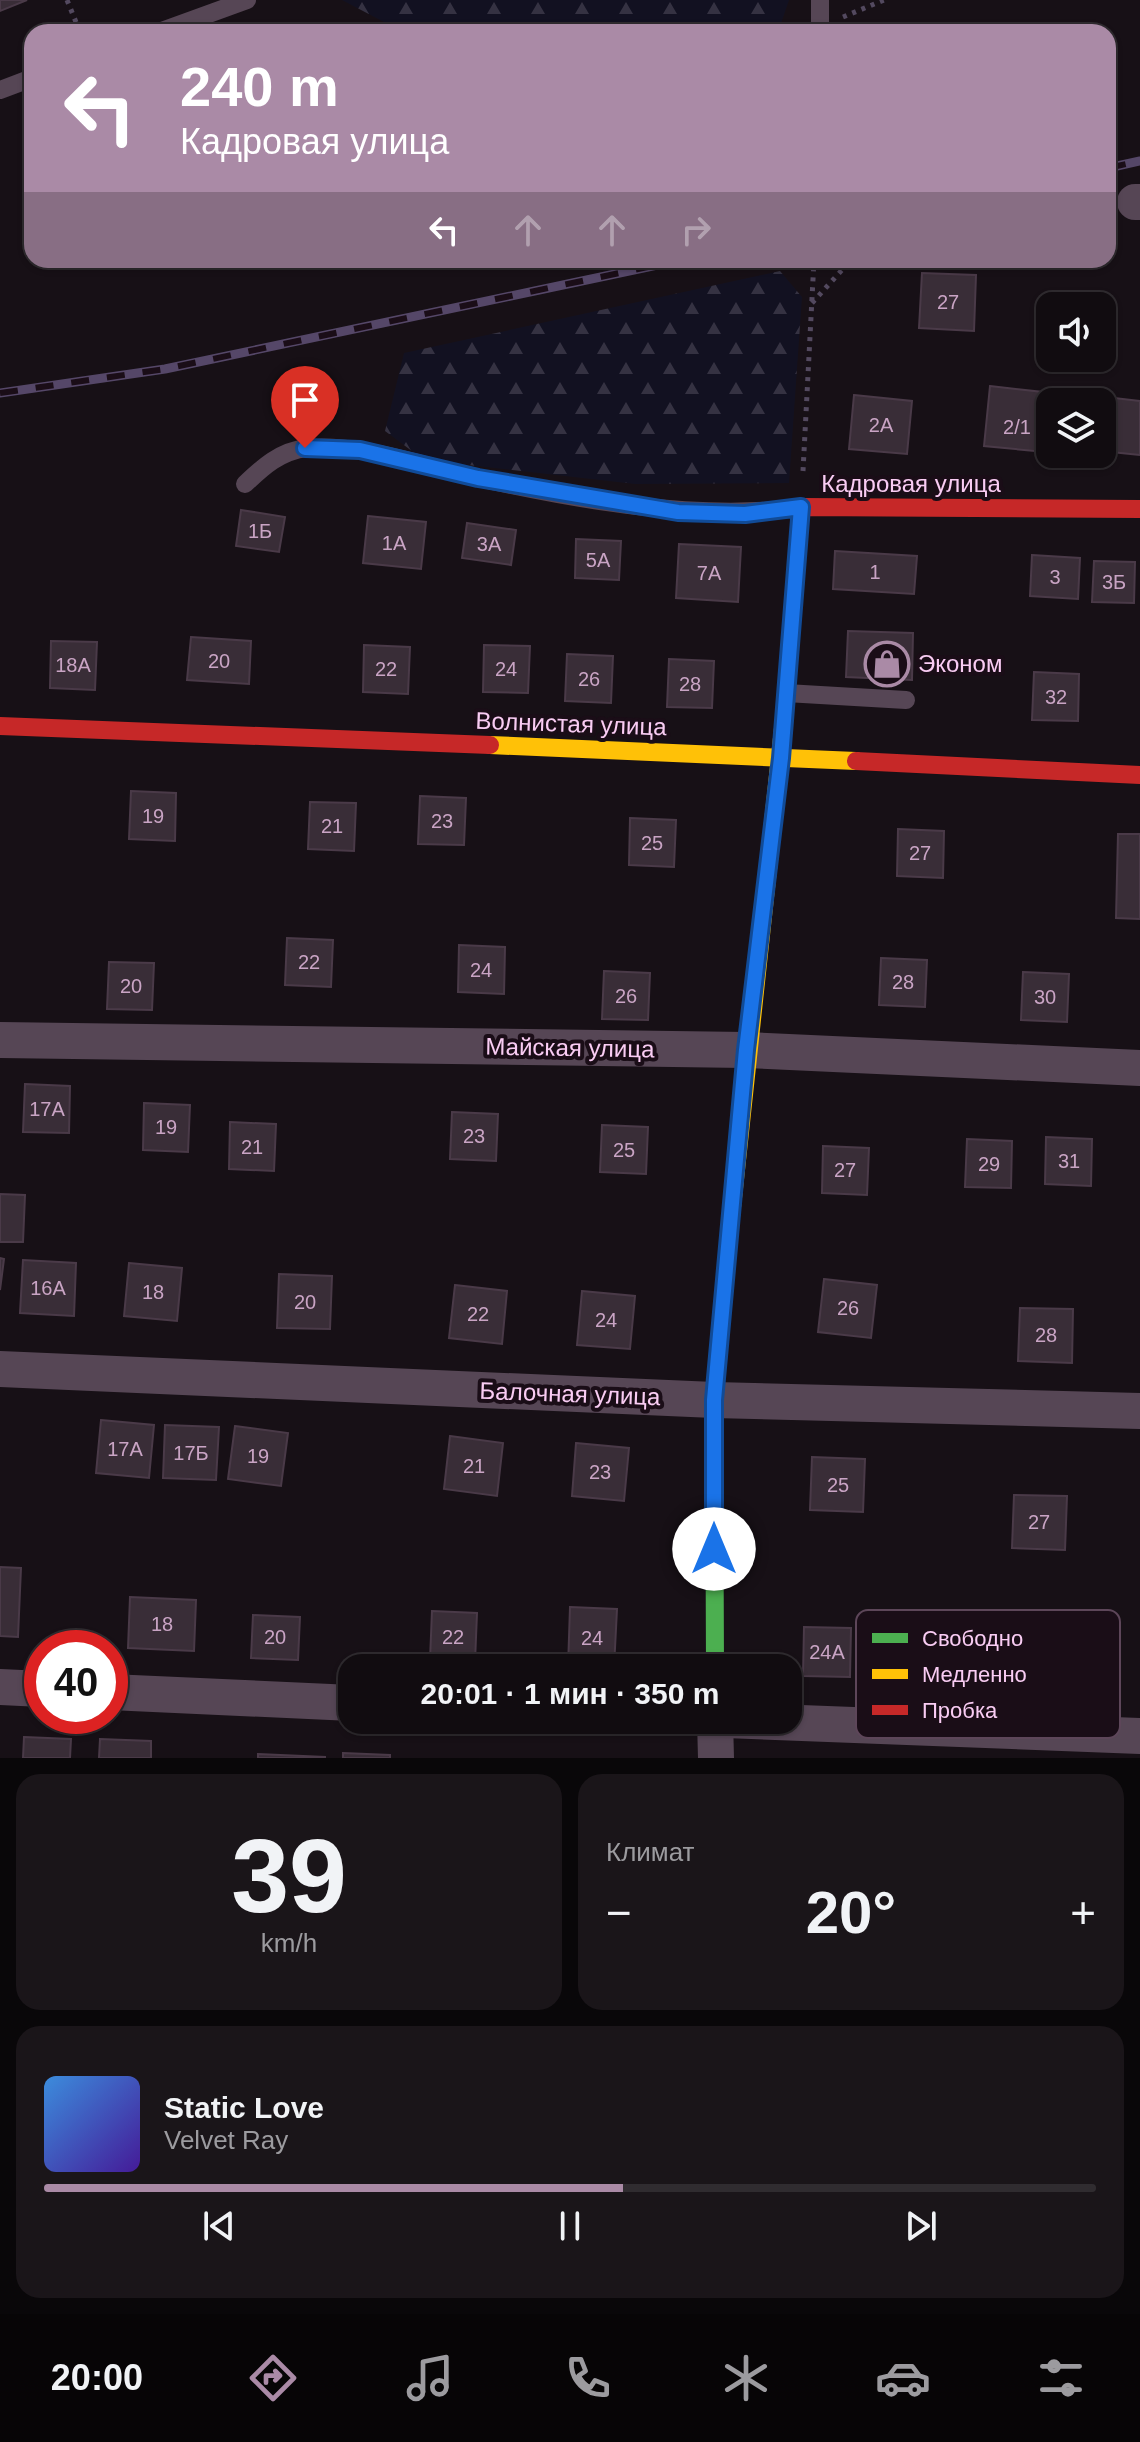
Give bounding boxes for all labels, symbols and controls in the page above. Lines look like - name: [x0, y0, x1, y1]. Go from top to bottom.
- text: 240 m: [180, 55, 339, 118]
- icon: left: [48, 56, 152, 160]
- text: Кадровая улица: [180, 121, 449, 162]
- icon: left: [422, 208, 466, 252]
- icon: ahead: [506, 208, 550, 252]
- icon: ahead: [590, 208, 634, 252]
- icon: right: [674, 208, 718, 252]
- house number: 27: [937, 291, 959, 313]
- map controls: [1036, 292, 1116, 468]
- button: sound: [1036, 292, 1116, 372]
- pin: [271, 366, 339, 448]
- icon: arrive: [283, 378, 327, 422]
- button: layers: [1036, 388, 1116, 468]
- house number: 2А: [869, 414, 894, 436]
- house number: 2/1: [1003, 416, 1031, 438]
- street label: Кадровая улица: [821, 470, 1001, 497]
- house number: 1Б: [248, 520, 272, 542]
- house number: 1А: [382, 532, 407, 554]
- house number: 3А: [477, 533, 502, 555]
- house number: 5А: [586, 549, 611, 571]
- house number: 1: [869, 561, 881, 583]
- house number: 7А: [697, 562, 722, 584]
- house number: 3: [1049, 566, 1061, 588]
- house number: 3Б: [1102, 571, 1126, 593]
- shop icon: Эконом: [863, 640, 911, 688]
- house number: 20: [208, 650, 230, 672]
- place label: Эконом: [918, 650, 1002, 677]
- house number: 18А: [55, 654, 91, 676]
- house number: 22: [375, 658, 397, 680]
- house number: 24: [495, 658, 517, 680]
- house number: 26: [578, 668, 600, 690]
- house number: 28: [679, 673, 701, 695]
- house number: 32: [1045, 686, 1067, 708]
- street label: Волнистая улица: [475, 707, 668, 740]
- house number: 19: [142, 805, 164, 827]
- house number: 23: [431, 810, 453, 832]
- house number: 21: [321, 815, 343, 837]
- house number: 25: [641, 832, 663, 854]
- house number: 27: [909, 842, 931, 864]
- house number: 22: [298, 951, 320, 973]
- house number: 24: [470, 959, 492, 981]
- house number: 28: [892, 971, 914, 993]
- house number: 20: [120, 975, 142, 997]
- house number: 26: [615, 985, 637, 1007]
- house number: 30: [1034, 986, 1056, 1008]
- street label: Майская улица: [485, 1033, 655, 1062]
- house number: 17А: [29, 1098, 65, 1120]
- house number: 19: [155, 1116, 177, 1138]
- house number: 23: [463, 1125, 485, 1147]
- house number: 21: [241, 1136, 263, 1158]
- house number: 25: [613, 1139, 635, 1161]
- house number: 31: [1058, 1150, 1080, 1172]
- house number: 29: [978, 1153, 1000, 1175]
- house number: 27: [834, 1159, 856, 1181]
- house number: 16А: [30, 1277, 66, 1299]
- house number: 18: [142, 1281, 164, 1303]
- house number: 20: [294, 1291, 316, 1313]
- house number: 26: [837, 1297, 859, 1319]
- house number: 22: [467, 1303, 489, 1325]
- house number: 24: [595, 1309, 617, 1331]
- house number: 28: [1035, 1324, 1057, 1346]
- street label: Балочная улица: [479, 1377, 662, 1410]
- house number: 17А: [107, 1438, 143, 1460]
- house number: 17Б: [173, 1442, 209, 1464]
- house number: 19: [247, 1445, 269, 1467]
- house number: 21: [463, 1455, 485, 1477]
- house number: 23: [589, 1461, 611, 1483]
- house number: 25: [827, 1474, 849, 1496]
- position arrow: [672, 1507, 756, 1591]
- house number: 27: [1028, 1511, 1050, 1533]
- legend: [856, 1610, 1120, 1738]
- house number: 18: [151, 1613, 173, 1635]
- house number: 20: [264, 1626, 286, 1648]
- house number: 22: [442, 1626, 464, 1648]
- text: Свободно: [922, 1626, 1023, 1651]
- house number: 24: [581, 1627, 603, 1649]
- speed limit sign: 40: [24, 1630, 128, 1734]
- house number: 24А: [809, 1641, 845, 1663]
- text: Медленно: [922, 1662, 1027, 1687]
- text: 20:01 · 1 мин · 350 m: [421, 1677, 719, 1710]
- text: Пробка: [922, 1698, 998, 1723]
- text: 39: [231, 1818, 347, 1934]
- text: Климат: [606, 1837, 695, 1867]
- text: 20°: [806, 1879, 896, 1946]
- text: −: [606, 1888, 632, 1937]
- text: +: [1070, 1888, 1096, 1937]
- text: km/h: [261, 1928, 317, 1958]
- text: Static Love: [164, 2091, 324, 2124]
- text: Velvet Ray: [164, 2125, 288, 2155]
- icon: previous: [197, 2204, 241, 2248]
- icon: pause: [548, 2204, 592, 2248]
- icon: next: [899, 2204, 943, 2248]
- icon: directions: [245, 2350, 301, 2406]
- icon: music: [402, 2350, 458, 2406]
- icon: phone: [560, 2350, 616, 2406]
- icon: climate: [718, 2350, 774, 2406]
- icon: car: [875, 2350, 931, 2406]
- icon: filters: [1033, 2350, 1089, 2406]
- text: 20:00: [51, 2357, 143, 2398]

